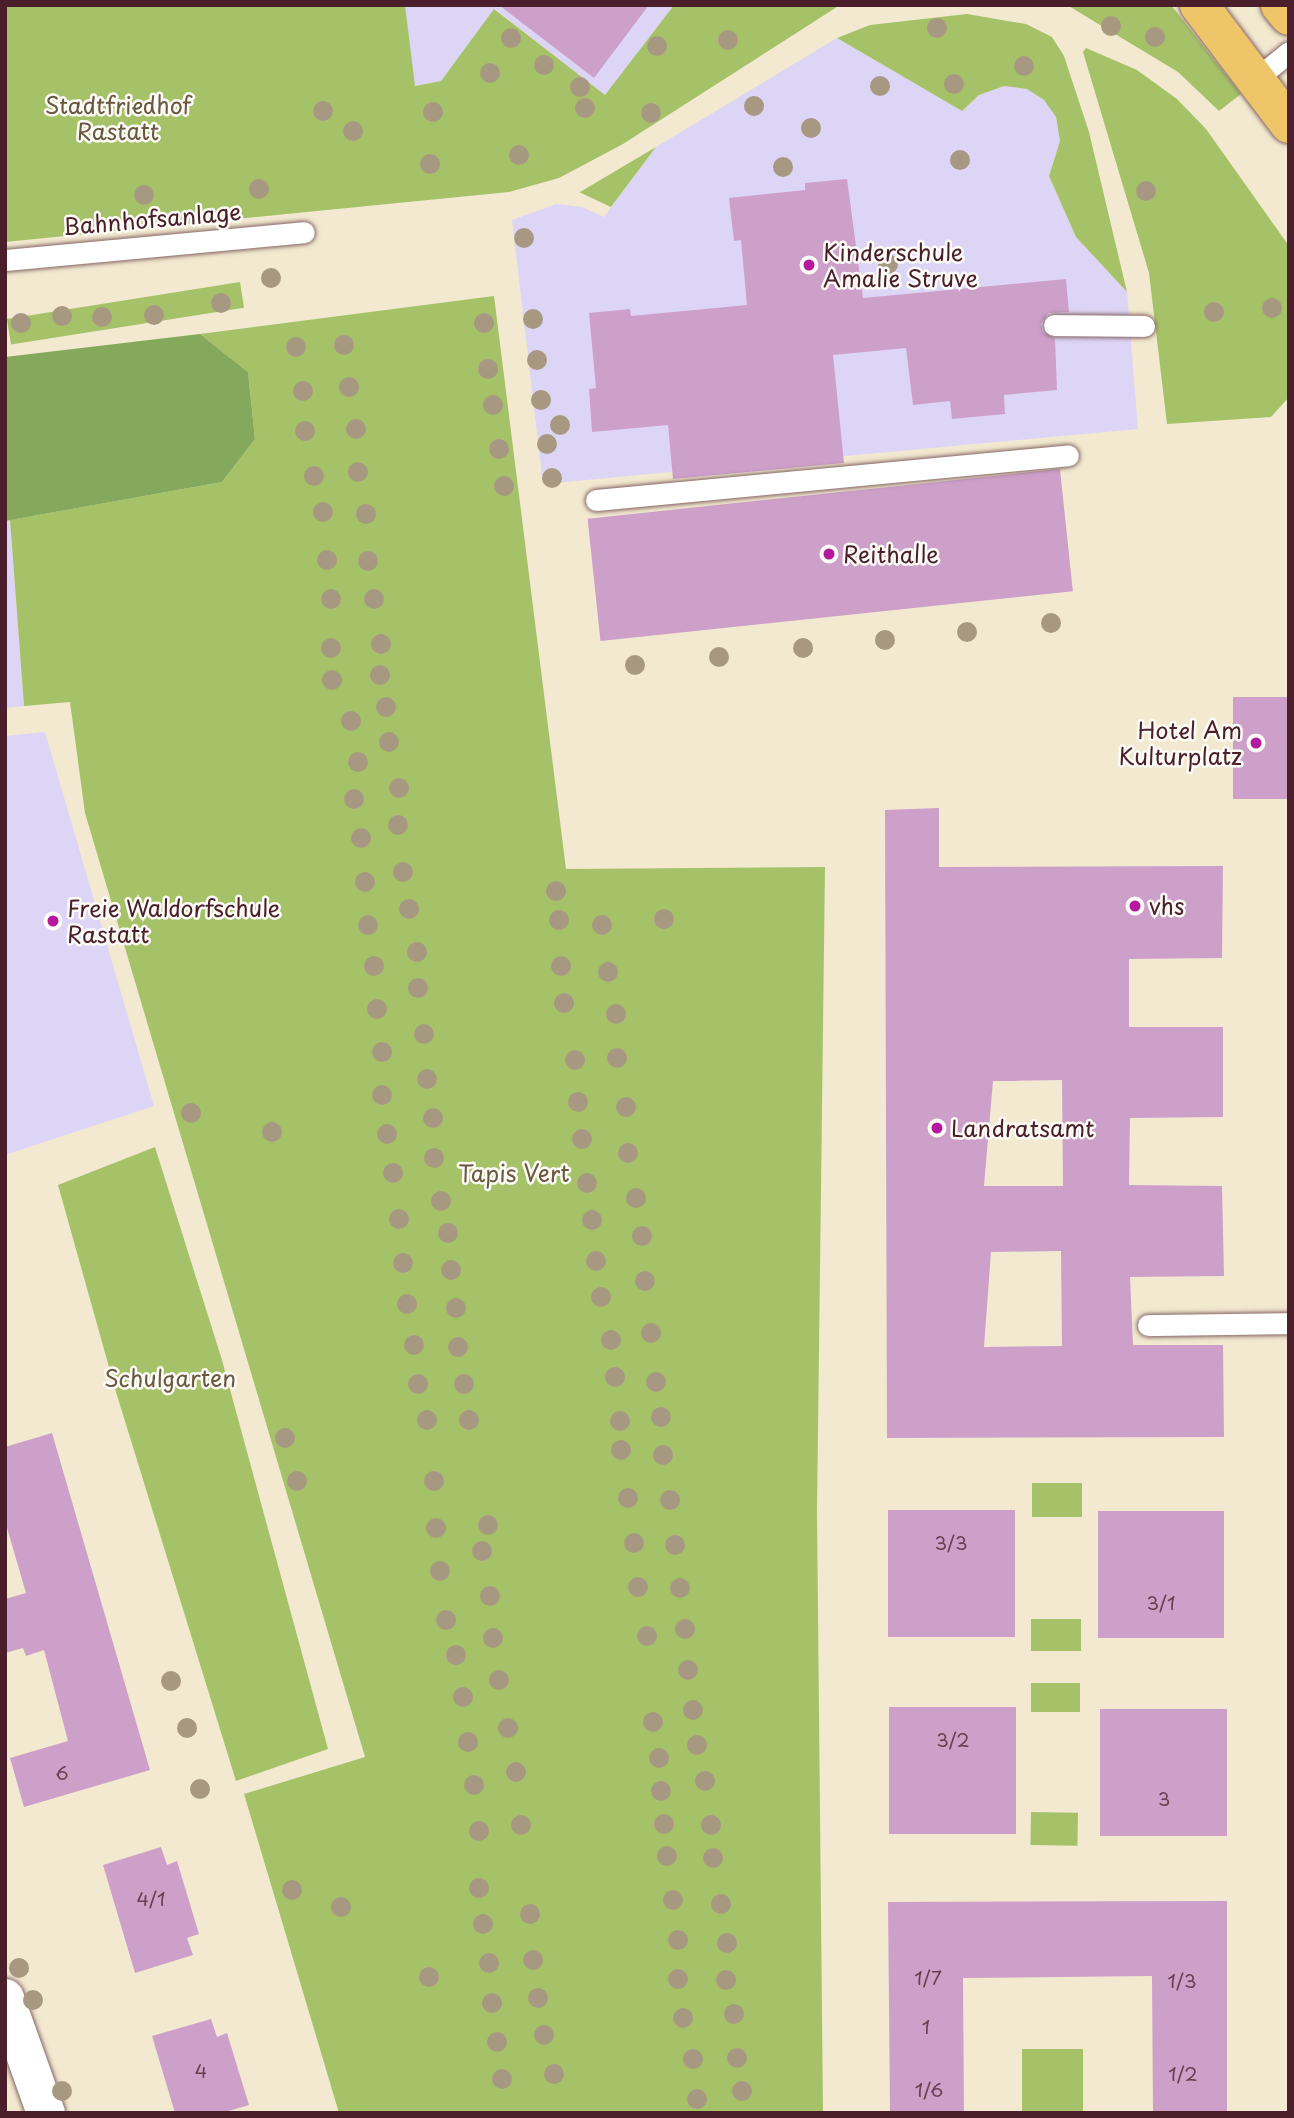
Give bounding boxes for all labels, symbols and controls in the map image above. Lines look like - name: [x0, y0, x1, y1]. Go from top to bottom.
- park label: Stadtfriedhof Rastatt: [45, 91, 191, 145]
- street label: Bahnhofsanlage: [62, 197, 242, 241]
- place label: Kinderschule Amalie Struve: [823, 238, 980, 292]
- marker: Kinderschule Amalie Struve: [801, 257, 817, 273]
- place label: Reithalle: [843, 540, 939, 568]
- marker: Reithalle: [821, 546, 837, 562]
- place label: Hotel Am Kulturplatz: [1118, 716, 1242, 770]
- marker: Hotel Am Kulturplatz: [1248, 735, 1264, 751]
- place label: vhs: [1149, 892, 1184, 920]
- place label: Freie Waldorfschule Rastatt: [67, 894, 284, 948]
- marker: vhs: [1127, 898, 1143, 914]
- marker: Freie Waldorfschule Rastatt: [45, 913, 61, 929]
- place label: Landratsamt: [951, 1114, 1094, 1142]
- marker: Landratsamt: [929, 1120, 945, 1136]
- park label: Tapis Vert: [459, 1159, 569, 1187]
- park label: Schulgarten: [104, 1364, 236, 1392]
- house number: 3/3: [935, 1532, 967, 1554]
- house number: 3/1: [1147, 1592, 1175, 1614]
- house number: 3/2: [936, 1729, 970, 1751]
- house number: 6: [55, 1762, 69, 1784]
- house number: 3: [1158, 1788, 1170, 1810]
- house number: 4/1: [137, 1888, 165, 1910]
- house number: 1/7: [914, 1967, 942, 1989]
- house number: 1/3: [1168, 1970, 1196, 1992]
- house number: 1: [922, 2016, 930, 2038]
- house number: 4: [195, 2060, 207, 2082]
- house number: 1/2: [1168, 2063, 1198, 2085]
- house number: 1/6: [915, 2079, 943, 2101]

